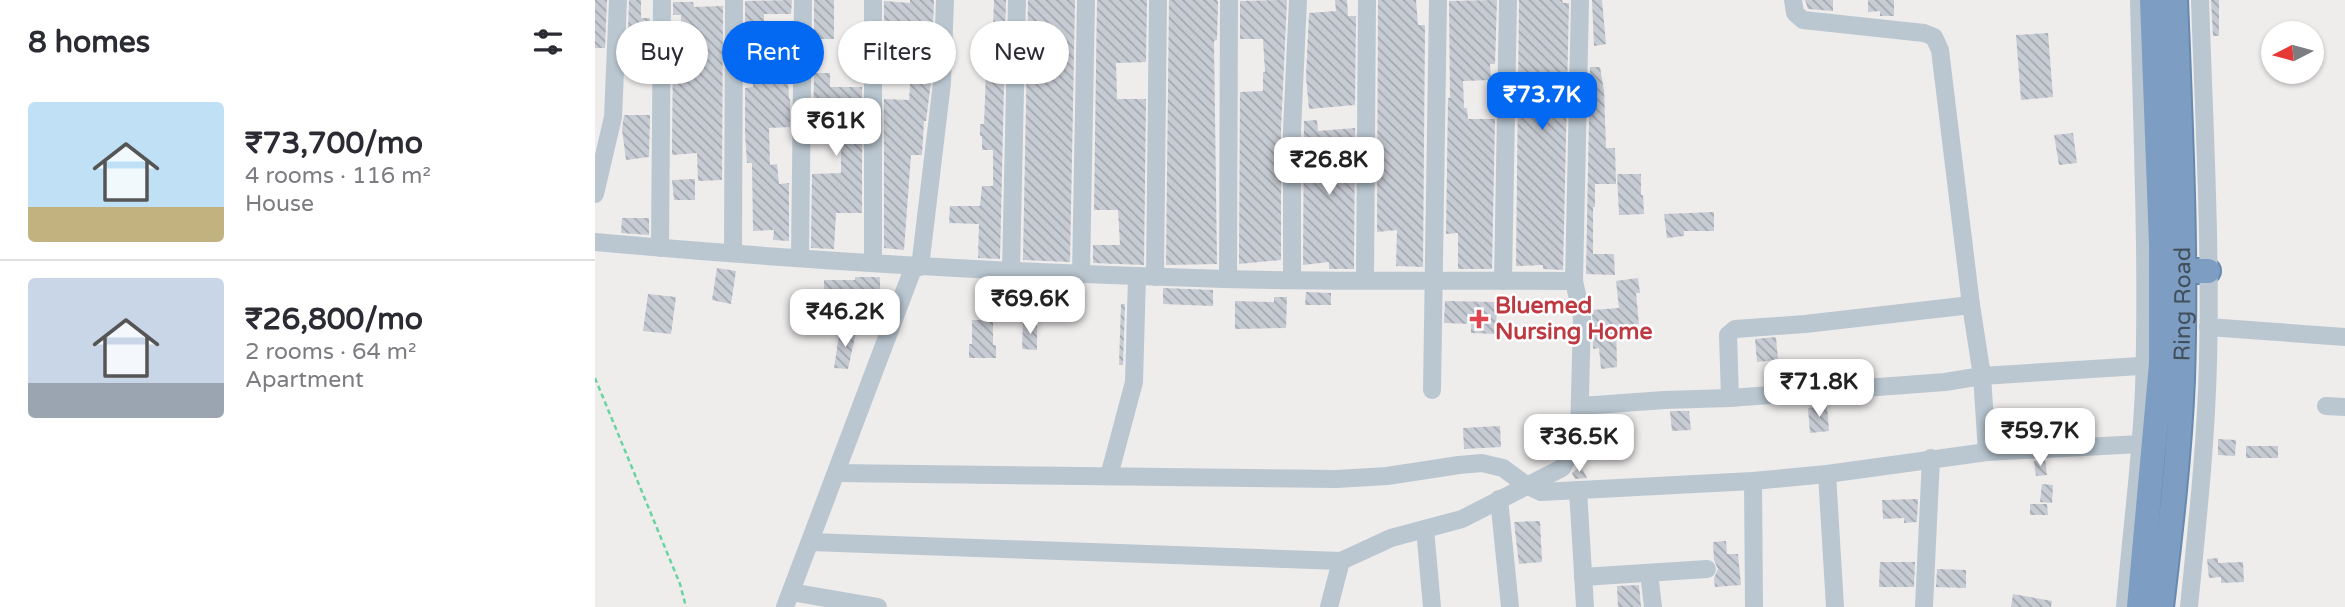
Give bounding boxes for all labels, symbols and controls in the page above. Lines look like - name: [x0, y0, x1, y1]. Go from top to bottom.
- chip: Buy: [616, 21, 708, 84]
- chip: Rent: [722, 21, 824, 84]
- chip: Filters: [838, 21, 956, 84]
- chip: New: [970, 21, 1069, 84]
- north arrow: [2261, 21, 2324, 84]
- map controls: [2261, 21, 2324, 84]
- icon: filters: [529, 23, 567, 61]
- text: 8 homes: [28, 24, 150, 61]
- pin: ₹73.7K: [1485, 72, 1599, 132]
- text: ₹73.7K: [1503, 81, 1581, 109]
- pin: ₹61K: [795, 99, 877, 158]
- text: ₹61K: [807, 107, 865, 135]
- text: ₹73,700/mo: [245, 125, 423, 162]
- icon: home: [84, 130, 168, 214]
- pin: ₹26.8K: [1272, 138, 1386, 197]
- text: ₹26.8K: [1290, 146, 1368, 174]
- text: 4 rooms · 116 m²: [245, 162, 431, 190]
- text: House: [245, 190, 314, 218]
- street label: Ring Road: [2169, 247, 2197, 362]
- pin: ₹69.6K: [973, 276, 1087, 336]
- text: ₹69.6K: [991, 285, 1069, 313]
- pin: ₹46.2K: [788, 290, 902, 349]
- place label: Bluemed Nursing Home: [1495, 292, 1652, 346]
- text: ₹46.2K: [806, 298, 884, 326]
- text: ₹26,800/mo: [245, 301, 423, 338]
- icon: home: [84, 306, 168, 390]
- marker: Bluemed Nursing Home: [1469, 309, 1489, 329]
- text: 2 rooms · 64 m²: [245, 338, 416, 366]
- pin: ₹71.8K: [1762, 360, 1876, 419]
- text: Apartment: [245, 366, 364, 394]
- text: ₹71.8K: [1780, 368, 1858, 396]
- pin: ₹59.7K: [1983, 408, 2097, 468]
- pin: ₹36.5K: [1522, 414, 1636, 474]
- text: ₹59.7K: [2001, 417, 2079, 445]
- text: ₹36.5K: [1540, 423, 1618, 451]

